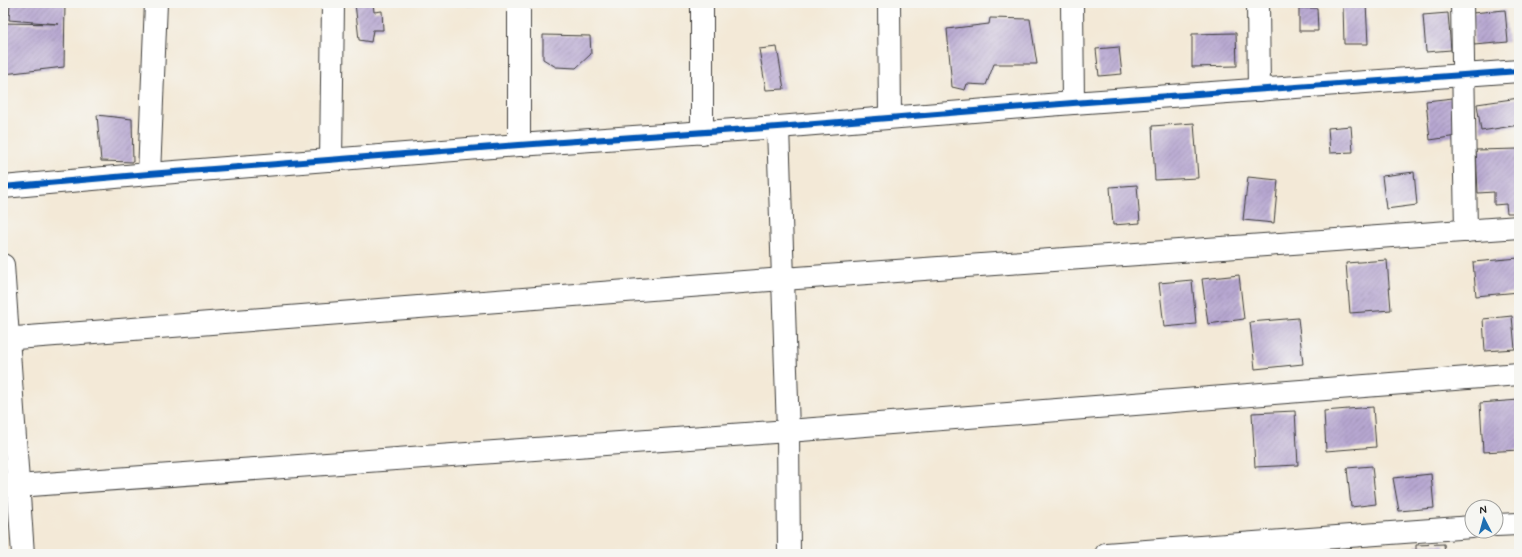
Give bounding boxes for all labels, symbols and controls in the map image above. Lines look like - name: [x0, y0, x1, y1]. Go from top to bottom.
- north arrow: [1464, 499, 1504, 539]
- text: N: [1479, 503, 1487, 517]

